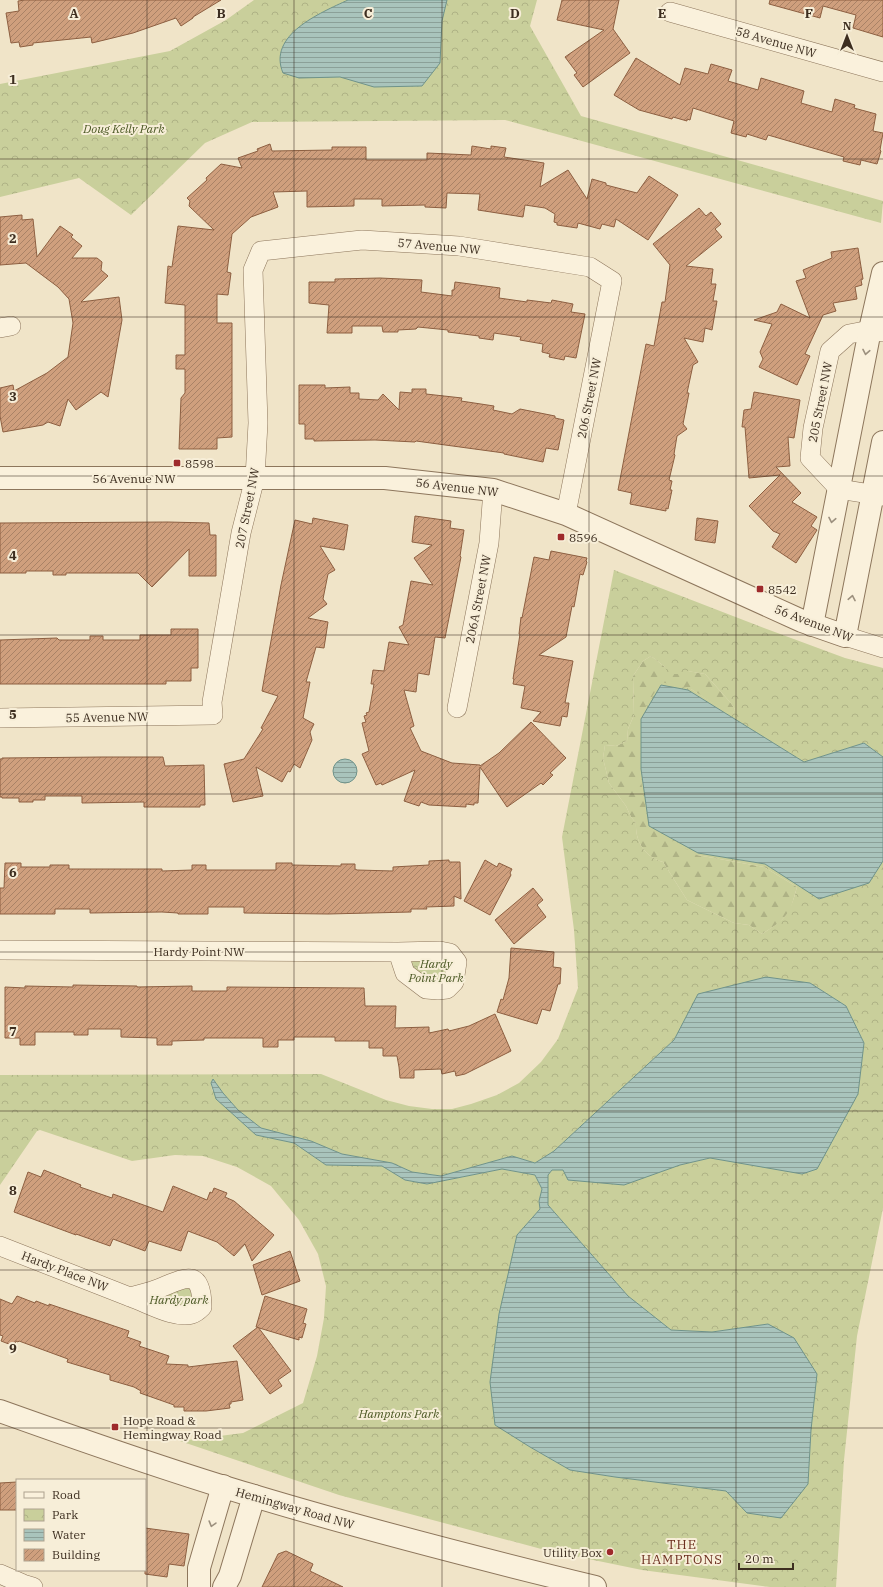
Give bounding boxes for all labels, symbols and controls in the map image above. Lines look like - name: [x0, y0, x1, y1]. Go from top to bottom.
- text: A: [69, 5, 79, 22]
- text: B: [216, 5, 226, 22]
- text: C: [364, 5, 373, 22]
- text: D: [510, 5, 520, 22]
- text: E: [658, 5, 666, 22]
- text: F: [805, 5, 813, 22]
- north arrow: [827, 16, 867, 56]
- text: N: [843, 19, 852, 33]
- street label: 58 Avenue NW: [734, 23, 818, 61]
- text: 1: [9, 71, 17, 88]
- park label: Doug Kelly Park: [82, 121, 165, 136]
- text: 2: [9, 230, 17, 247]
- street label: 57 Avenue NW: [397, 235, 481, 257]
- one-way arrow: [862, 349, 870, 355]
- street label: 206 Street NW: [574, 356, 604, 440]
- street label: 205 Street NW: [805, 360, 835, 444]
- text: 3: [9, 388, 17, 405]
- place label: 8598: [185, 456, 214, 471]
- marker: 8598: [172, 458, 182, 468]
- street label: 207 Street NW: [232, 466, 262, 550]
- street label: 56 Avenue NW: [92, 471, 176, 486]
- street label: 56 Avenue NW: [415, 474, 500, 500]
- one-way arrow: [829, 517, 837, 524]
- place label: 8596: [569, 530, 598, 545]
- marker: 8596: [556, 532, 566, 542]
- text: 4: [9, 547, 17, 564]
- street label: 206A Street NW: [462, 553, 494, 645]
- place label: 8542: [768, 582, 797, 597]
- marker: 8542: [755, 584, 765, 594]
- one-way arrow: [848, 595, 856, 601]
- street label: 56 Avenue NW: [773, 601, 856, 645]
- text: 5: [9, 706, 17, 723]
- street label: 55 Avenue NW: [65, 709, 149, 725]
- text: 6: [9, 864, 17, 881]
- street label: Hardy Point NW: [153, 944, 245, 959]
- park label: Hardy Point Park: [407, 956, 464, 985]
- text: 7: [9, 1023, 17, 1040]
- text: 8: [9, 1182, 17, 1199]
- street label: Hardy Place NW: [20, 1248, 111, 1295]
- park label: Hardy park: [148, 1292, 209, 1307]
- text: 9: [9, 1340, 17, 1357]
- park label: Hamptons Park: [358, 1406, 440, 1421]
- place label: Hope Road & Hemingway Road: [123, 1413, 222, 1442]
- marker: Hope Road & Hemingway Road: [110, 1422, 120, 1432]
- legend: [16, 1479, 146, 1571]
- street label: Hemingway Road NW: [234, 1484, 356, 1532]
- text: Road: [52, 1487, 81, 1502]
- text: Park: [52, 1507, 78, 1522]
- one-way arrow: [208, 1520, 217, 1527]
- text: Water: [52, 1527, 86, 1542]
- district label: THE HAMPTONS: [641, 1536, 723, 1568]
- place label: Utility Box: [543, 1545, 602, 1560]
- scale bar: [739, 1545, 793, 1571]
- text: Building: [52, 1547, 100, 1562]
- marker: Utility Box: [605, 1547, 615, 1557]
- text: 20 m: [745, 1551, 774, 1566]

